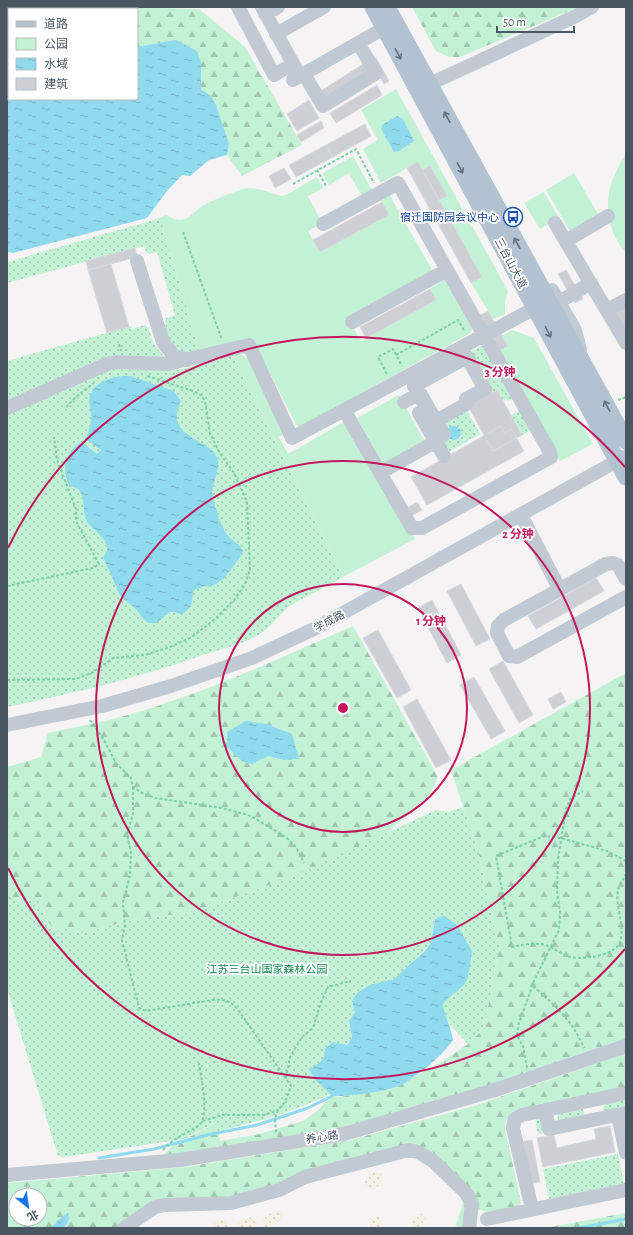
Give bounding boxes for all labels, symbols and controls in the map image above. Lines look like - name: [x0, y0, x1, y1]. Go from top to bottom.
- legend: [8, 8, 138, 100]
- scale bar: [497, 8, 574, 34]
- text: 50 m: [503, 16, 526, 28]
- text: 道路: [44, 17, 68, 30]
- text: 公园: [44, 38, 68, 50]
- one-way arrow: [395, 48, 402, 60]
- text: 水域: [44, 58, 68, 70]
- text: 建筑: [44, 77, 68, 90]
- one-way arrow: [443, 111, 451, 123]
- one-way arrow: [456, 162, 464, 174]
- bus stop icon: 宿迁国防园会议中心: [502, 206, 524, 228]
- place label: 宿迁国防园会议中心: [400, 211, 499, 223]
- street label: 三台山大道: [493, 236, 529, 290]
- one-way arrow: [512, 237, 520, 249]
- one-way arrow: [544, 326, 552, 338]
- text: 3 分钟: [485, 365, 515, 378]
- one-way arrow: [602, 400, 610, 412]
- text: 2 分钟: [502, 527, 534, 540]
- street label: 学成路: [312, 608, 346, 634]
- text: 1 分钟: [416, 614, 446, 627]
- centre of rings: [336, 701, 350, 715]
- park label: 江苏三台山国家森林公园: [207, 963, 328, 975]
- street label: 养心路: [305, 1128, 339, 1146]
- north arrow: [8, 1187, 48, 1227]
- text: 北: [25, 1208, 40, 1223]

